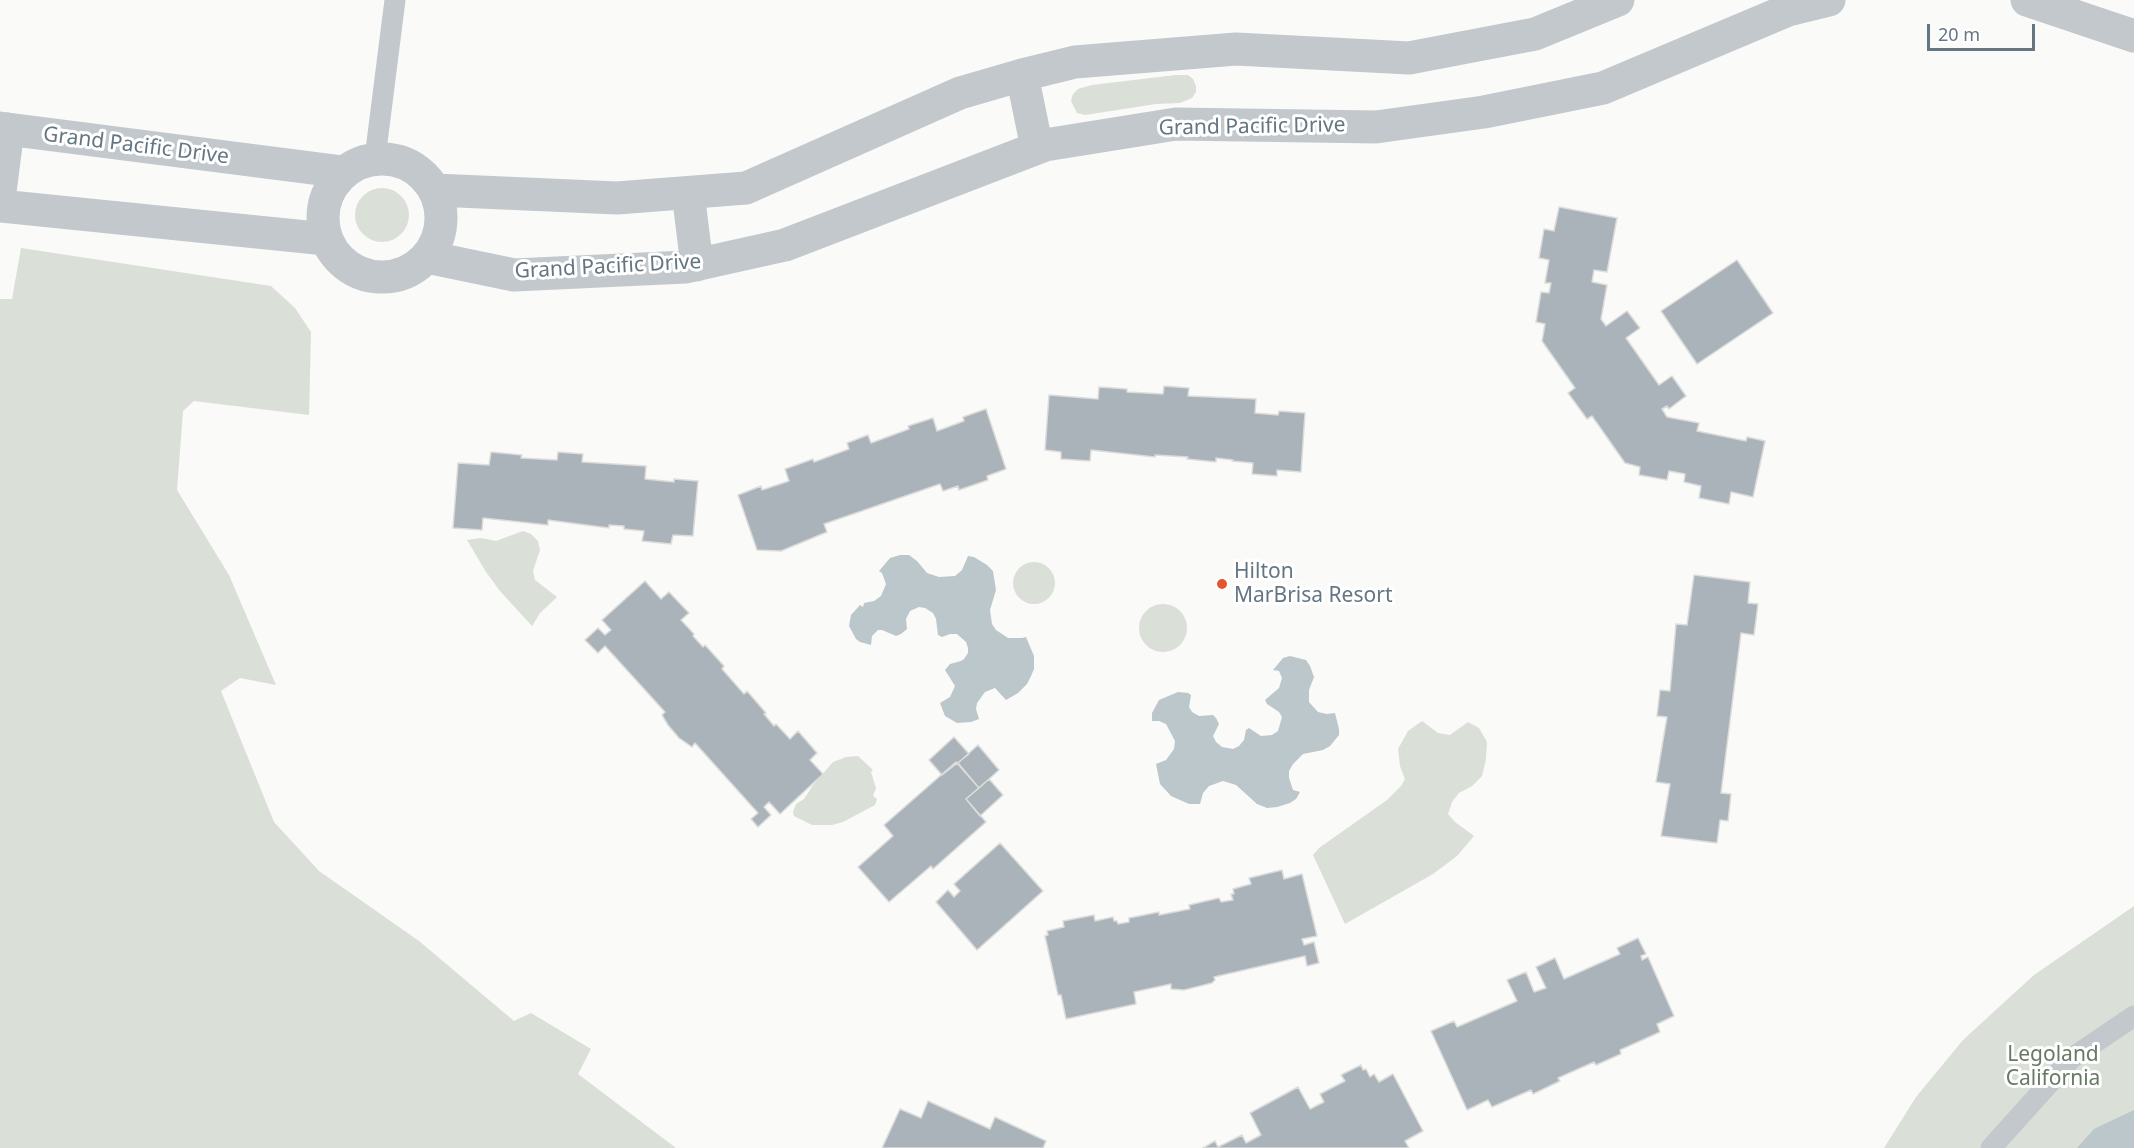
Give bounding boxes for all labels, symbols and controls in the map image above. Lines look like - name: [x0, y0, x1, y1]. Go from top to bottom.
- scale bar: [1930, 12, 2038, 50]
- text: 20 m: [1938, 22, 1980, 46]
- street label: Grand Pacific Drive: [1158, 113, 1346, 141]
- street label: Grand Pacific Drive: [42, 122, 230, 170]
- street label: Grand Pacific Drive: [514, 250, 702, 284]
- place label: Hilton MarBrisa Resort: [1234, 559, 1392, 609]
- marker: Hilton MarBrisa Resort: [1215, 577, 1229, 591]
- park label: Legoland California: [2006, 1042, 2100, 1092]

